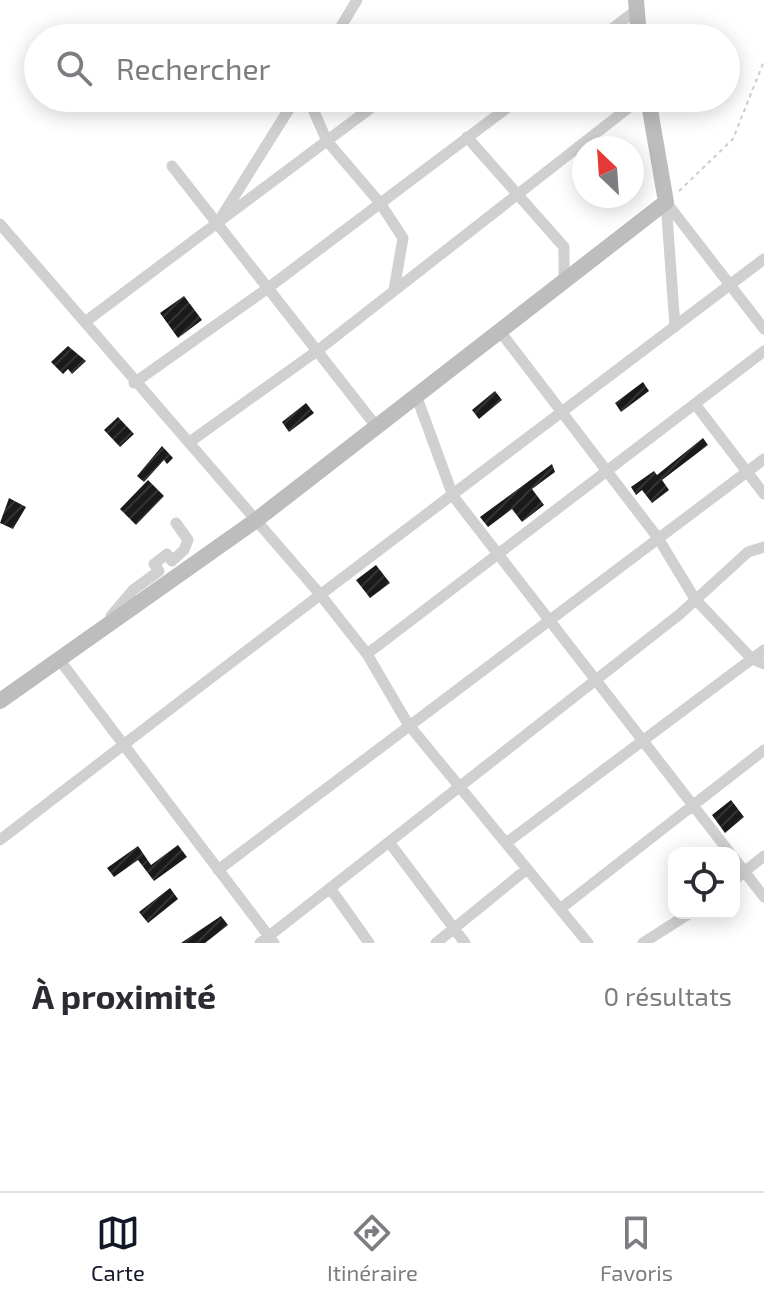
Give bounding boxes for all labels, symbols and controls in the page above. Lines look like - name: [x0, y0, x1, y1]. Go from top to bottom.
- search box: [24, 24, 740, 112]
- icon: search: [52, 46, 96, 90]
- text: Rechercher: [116, 50, 271, 86]
- north arrow: [572, 136, 644, 208]
- map controls: [668, 847, 740, 919]
- button: locate: [668, 847, 740, 919]
- text: À proximité: [32, 975, 216, 1016]
- text: 0 résultats: [604, 980, 732, 1011]
- tab: Carte: [91, 1211, 145, 1285]
- tab: Itinéraire: [327, 1211, 418, 1285]
- tab: Favoris: [600, 1211, 673, 1285]

